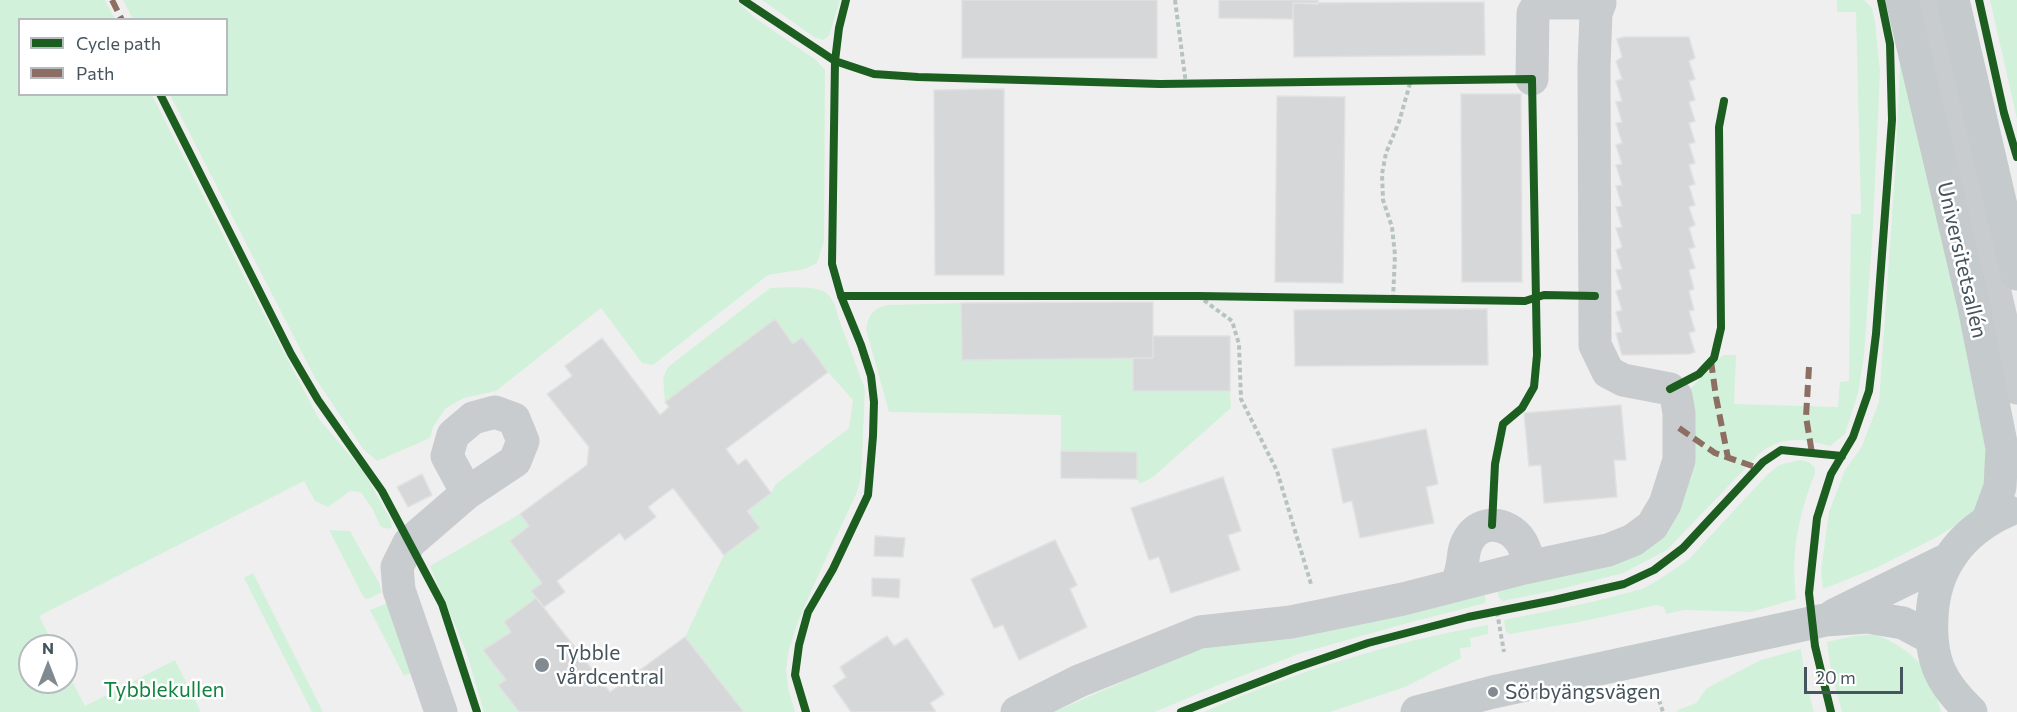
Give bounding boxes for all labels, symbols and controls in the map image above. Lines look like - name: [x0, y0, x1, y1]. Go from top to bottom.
- legend: [18, 18, 228, 96]
- text: Cycle path: [76, 32, 161, 54]
- text: Path: [76, 62, 114, 84]
- street label: Universitetsallén: [1932, 179, 1992, 341]
- north arrow: [18, 634, 78, 694]
- text: N: [42, 638, 54, 657]
- place label: Tybble vårdcentral: [556, 640, 664, 690]
- scale bar: [1807, 655, 1906, 693]
- marker: Tybble vårdcentral: [533, 656, 551, 674]
- text: 20 m: [1815, 666, 1856, 688]
- park label: Tybblekullen: [103, 677, 225, 703]
- place label: Sörbyängsvägen: [1505, 679, 1660, 705]
- marker: Sörbyängsvägen: [1486, 685, 1500, 699]

